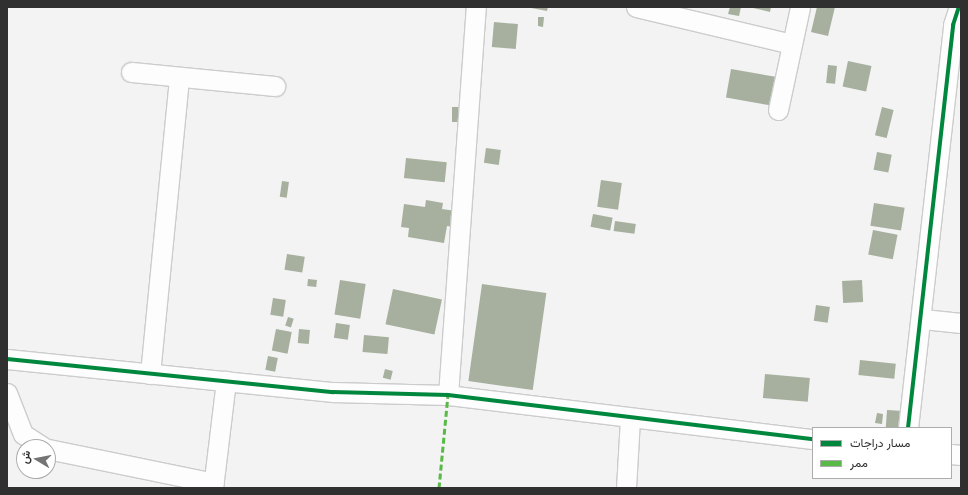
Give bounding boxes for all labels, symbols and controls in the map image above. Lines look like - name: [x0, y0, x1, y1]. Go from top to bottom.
- legend: [812, 427, 952, 479]
- text: مسار دراجات: [850, 434, 910, 451]
- north arrow: [16, 439, 56, 479]
- text: ش: [16, 449, 34, 465]
- text: ممر: [850, 454, 868, 471]

